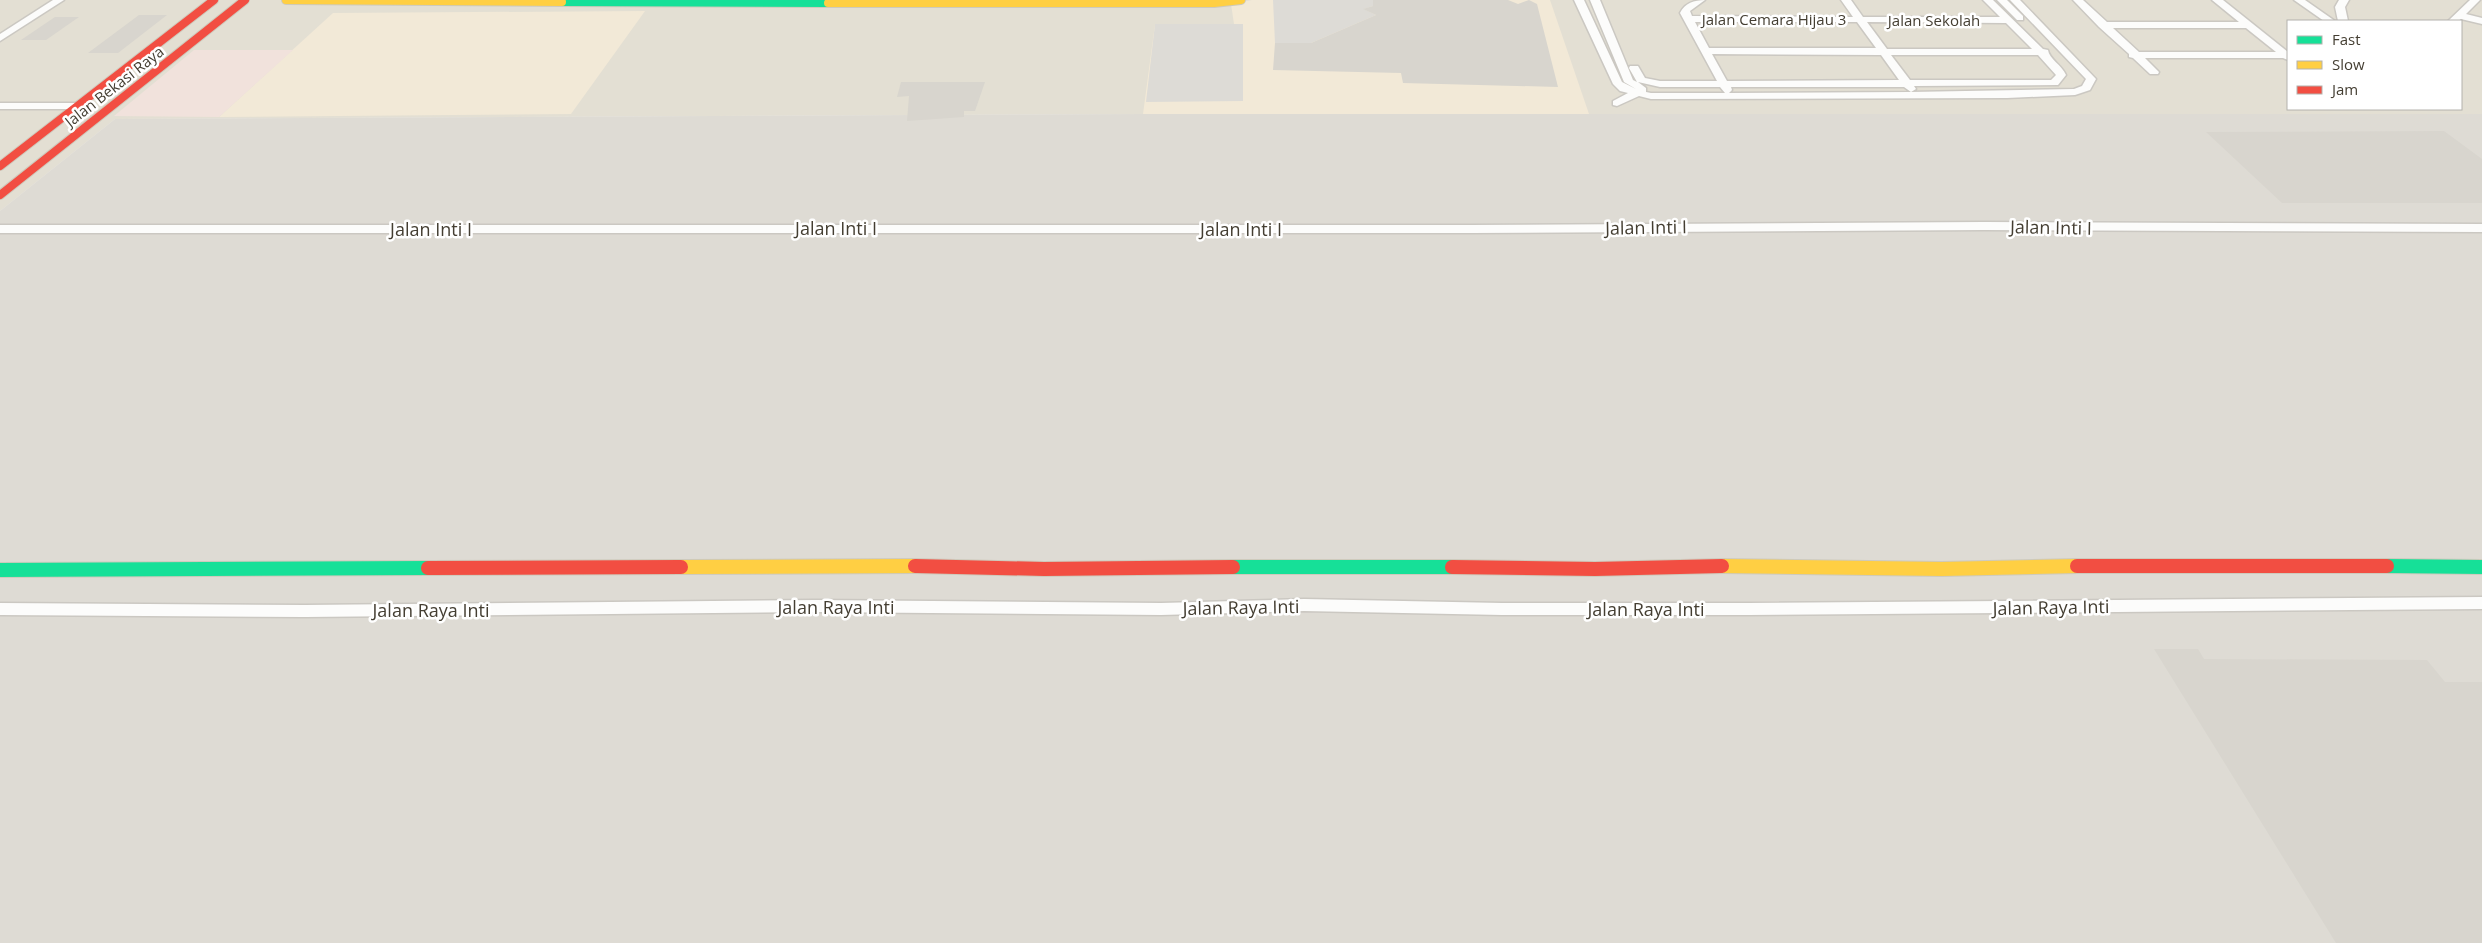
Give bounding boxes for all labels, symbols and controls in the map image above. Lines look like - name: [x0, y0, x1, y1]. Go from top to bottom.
- street label: Jalan Cemara Hijau 3: [1700, 9, 1846, 29]
- street label: Jalan Sekolah: [1886, 10, 1980, 30]
- legend: [2287, 20, 2462, 110]
- text: Fast: [2332, 29, 2361, 49]
- street label: Jalan Bekasi Raya: [59, 41, 168, 132]
- text: Slow: [2332, 54, 2365, 74]
- text: Jam: [2330, 79, 2358, 99]
- street label: Jalan Inti I: [1603, 214, 1687, 240]
- street label: Jalan Inti I: [2008, 214, 2092, 240]
- street label: Jalan Inti I: [793, 216, 877, 240]
- street label: Jalan Inti I: [388, 217, 472, 241]
- street label: Jalan Inti I: [1198, 217, 1282, 241]
- street label: Jalan Raya Inti: [1180, 594, 1300, 620]
- street label: Jalan Raya Inti: [1990, 594, 2110, 620]
- street label: Jalan Raya Inti: [776, 595, 894, 619]
- street label: Jalan Raya Inti: [1586, 597, 1704, 621]
- street label: Jalan Raya Inti: [371, 598, 489, 622]

